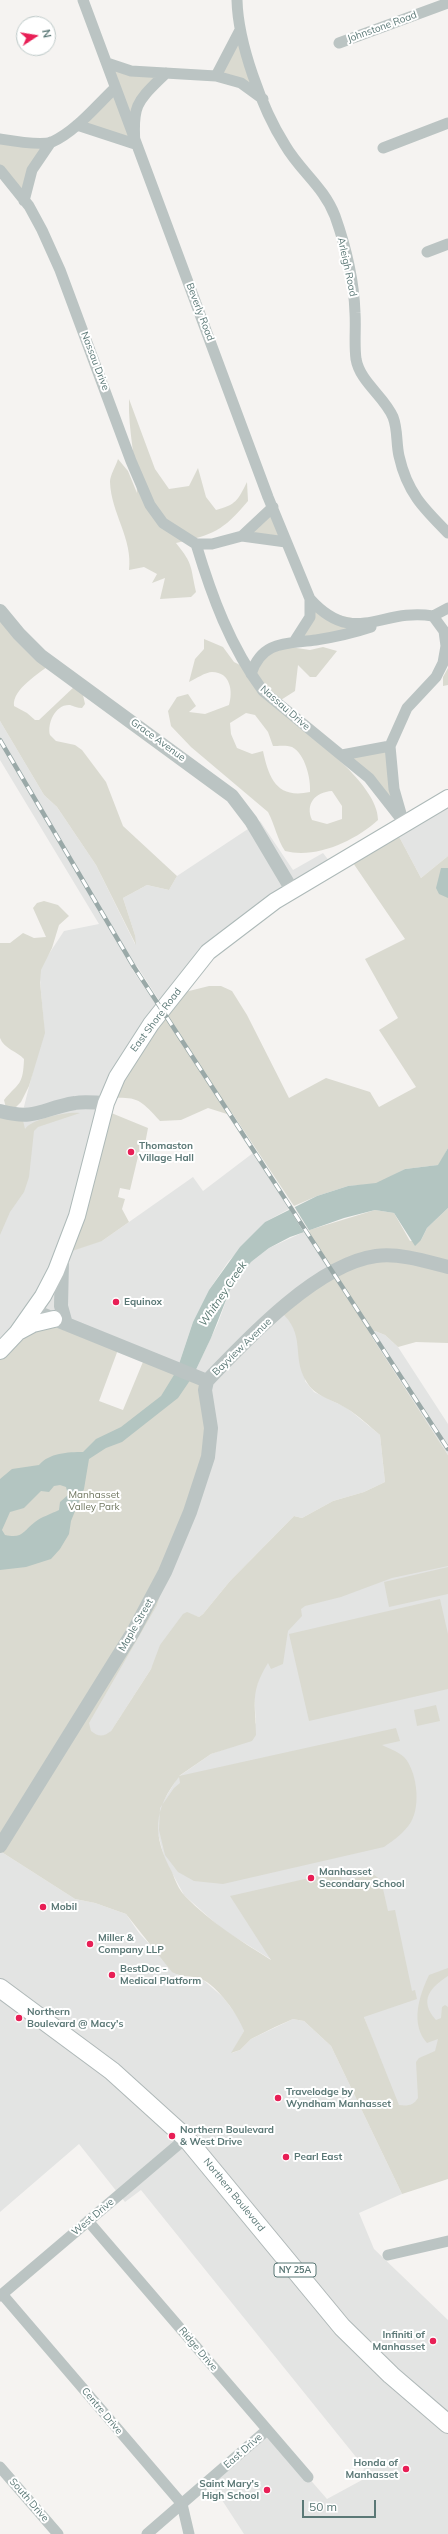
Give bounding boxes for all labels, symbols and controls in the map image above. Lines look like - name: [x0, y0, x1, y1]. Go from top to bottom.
- street label: Johnstone Road: [346, 9, 418, 45]
- north arrow: [16, 16, 56, 56]
- text: N: [39, 28, 54, 39]
- street label: Arleigh Road: [335, 236, 359, 298]
- street label: Beverly Road: [183, 281, 217, 343]
- street label: Nassau Drive: [78, 330, 112, 392]
- street label: Nassau Drive: [258, 683, 312, 733]
- street label: Grace Avenue: [128, 716, 188, 764]
- street label: East Shore Road: [128, 986, 184, 1054]
- place label: Thomaston Village Hall: [139, 1140, 194, 1164]
- marker: Thomaston Village Hall: [126, 1147, 136, 1157]
- water label: Whitney Creek: [196, 1259, 250, 1329]
- place label: Equinox: [124, 1296, 162, 1308]
- marker: Equinox: [111, 1297, 121, 1307]
- street label: Bayview Avenue: [210, 1316, 274, 1378]
- park label: Manhasset Valley Park: [68, 1489, 120, 1512]
- street label: Maple Street: [116, 1597, 156, 1653]
- place label: Manhasset Secondary School: [319, 1866, 405, 1890]
- marker: Manhasset Secondary School: [306, 1873, 316, 1883]
- place label: Mobil: [51, 1901, 77, 1913]
- marker: Mobil: [38, 1902, 48, 1912]
- place label: Miller & Company LLP: [98, 1932, 164, 1956]
- marker: Miller & Company LLP: [85, 1939, 95, 1949]
- place label: BestDoc - Medical Platform: [120, 1963, 201, 1986]
- marker: BestDoc - Medical Platform: [107, 1970, 117, 1980]
- place label: Northern Boulevard @ Macy's: [27, 2006, 123, 2030]
- marker: Northern Boulevard @ Macy's: [14, 2013, 24, 2023]
- place label: Travelodge by Wyndham Manhasset: [286, 2086, 391, 2110]
- marker: Travelodge by Wyndham Manhasset: [273, 2093, 283, 2103]
- place label: Northern Boulevard & West Drive: [180, 2124, 274, 2148]
- marker: Northern Boulevard & West Drive: [167, 2131, 177, 2141]
- place label: Pearl East: [294, 2151, 342, 2163]
- marker: Pearl East: [281, 2152, 291, 2162]
- street label: Northern Boulevard: [201, 2156, 267, 2234]
- street label: West Drive: [70, 2196, 116, 2238]
- road number: NY 25A: [274, 2263, 316, 2277]
- street label: Ridge Drive: [176, 2325, 220, 2373]
- place label: Infiniti of Manhasset: [373, 2329, 425, 2352]
- marker: Infiniti of Manhasset: [428, 2336, 438, 2346]
- street label: Centre Drive: [79, 2385, 125, 2437]
- street label: East Drive: [221, 2431, 265, 2471]
- place label: Honda of Manhasset: [346, 2457, 398, 2480]
- marker: Honda of Manhasset: [401, 2464, 411, 2474]
- street label: South Drive: [7, 2476, 51, 2524]
- place label: Saint Mary's High School: [199, 2478, 259, 2502]
- marker: Saint Mary's High School: [262, 2485, 272, 2495]
- scale bar: [304, 2492, 378, 2518]
- text: 50 m: [309, 2499, 337, 2514]

